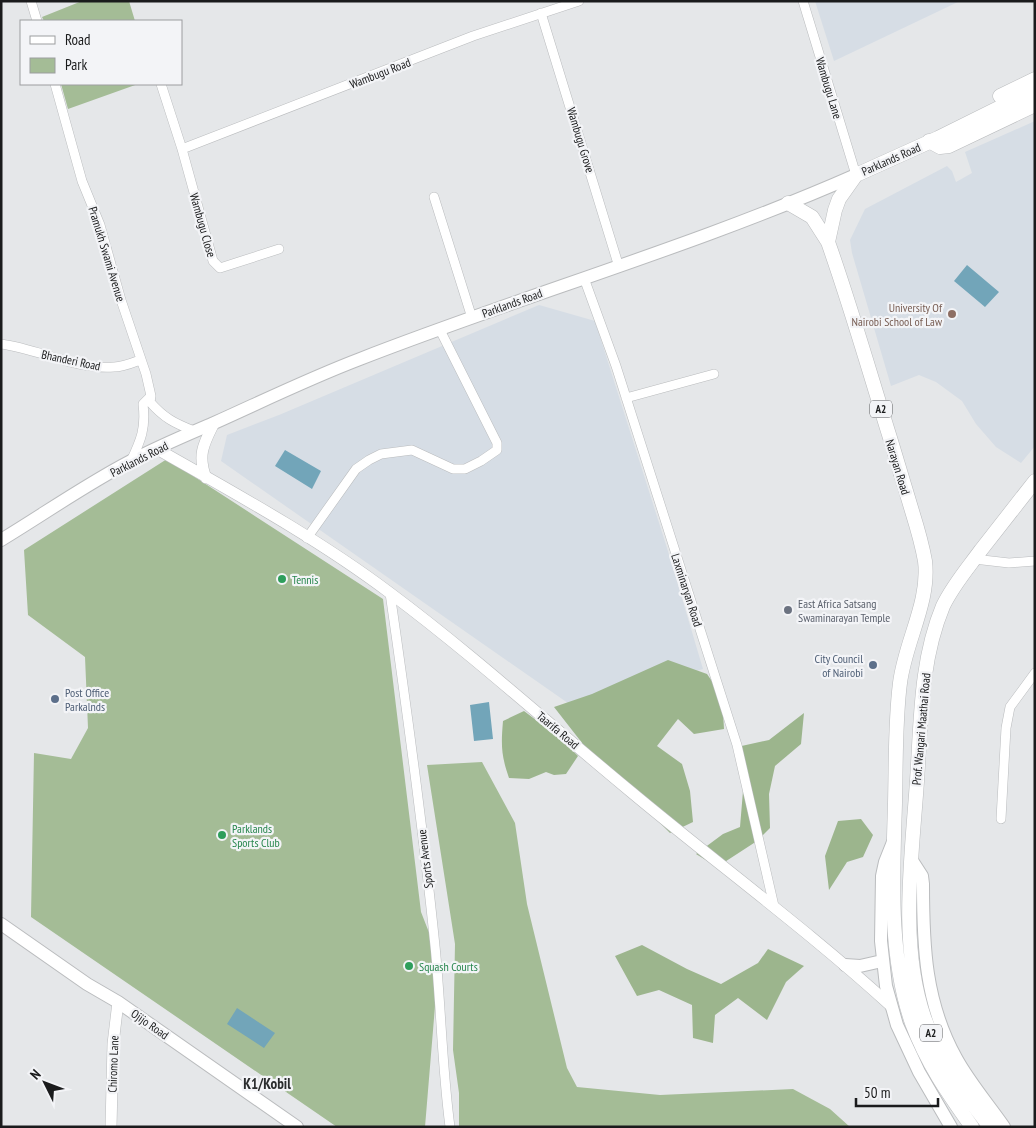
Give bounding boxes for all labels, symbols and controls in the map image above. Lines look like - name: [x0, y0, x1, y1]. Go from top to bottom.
- legend: [20, 20, 182, 85]
- text: Road: [65, 30, 91, 49]
- text: Park: [65, 55, 87, 74]
- street label: Wambugu Road: [347, 55, 413, 91]
- street label: Wambugu Lane: [813, 55, 845, 121]
- street label: Wambugu Grove: [564, 106, 598, 174]
- street label: Parklands Road: [859, 139, 923, 179]
- street label: Wambugu Close: [187, 191, 219, 259]
- street label: Pramukh Swami Avenue: [85, 205, 129, 303]
- street label: Parklands Road: [480, 285, 544, 321]
- place label: University Of Nairobi School of Law: [852, 300, 943, 329]
- marker: University Of Nairobi School of Law: [946, 308, 958, 320]
- street label: Bhanderi Road: [40, 346, 102, 374]
- road number: A2: [870, 400, 892, 418]
- street label: Parklands Road: [108, 438, 170, 480]
- street label: Narayan Road: [883, 438, 913, 496]
- street label: Laxminaryan Road: [668, 552, 706, 628]
- place label: Tennis: [292, 572, 318, 587]
- marker: Tennis: [276, 573, 288, 585]
- place label: East Africa Satsang Swaminarayan Temple: [798, 596, 890, 625]
- marker: East Africa Satsang Swaminarayan Temple: [782, 604, 794, 616]
- place label: City Council of Nairobi: [814, 651, 863, 680]
- marker: City Council of Nairobi: [867, 659, 879, 671]
- street label: Prof. Wangari Maathai Road: [909, 672, 933, 786]
- place label: Post Office Parkalnds: [65, 685, 109, 714]
- marker: Post Office Parkalnds: [49, 693, 61, 705]
- street label: Taarifa Road: [534, 708, 582, 752]
- place label: Parklands Sports Club: [232, 821, 280, 850]
- marker: Parklands Sports Club: [216, 829, 228, 841]
- street label: Sports Avenue: [414, 829, 436, 889]
- place label: Squash Courts: [419, 959, 478, 974]
- marker: Squash Courts: [403, 960, 415, 972]
- street label: Ojijo Road: [128, 1006, 172, 1042]
- road number: A2: [920, 1024, 942, 1042]
- street label: Chiromo Lane: [105, 1035, 121, 1093]
- north arrow: [20, 1058, 70, 1108]
- text: N: [26, 1065, 45, 1083]
- district label: K1/Kobil: [243, 1074, 291, 1093]
- scale bar: [856, 1076, 938, 1108]
- text: 50 m: [864, 1083, 890, 1102]

